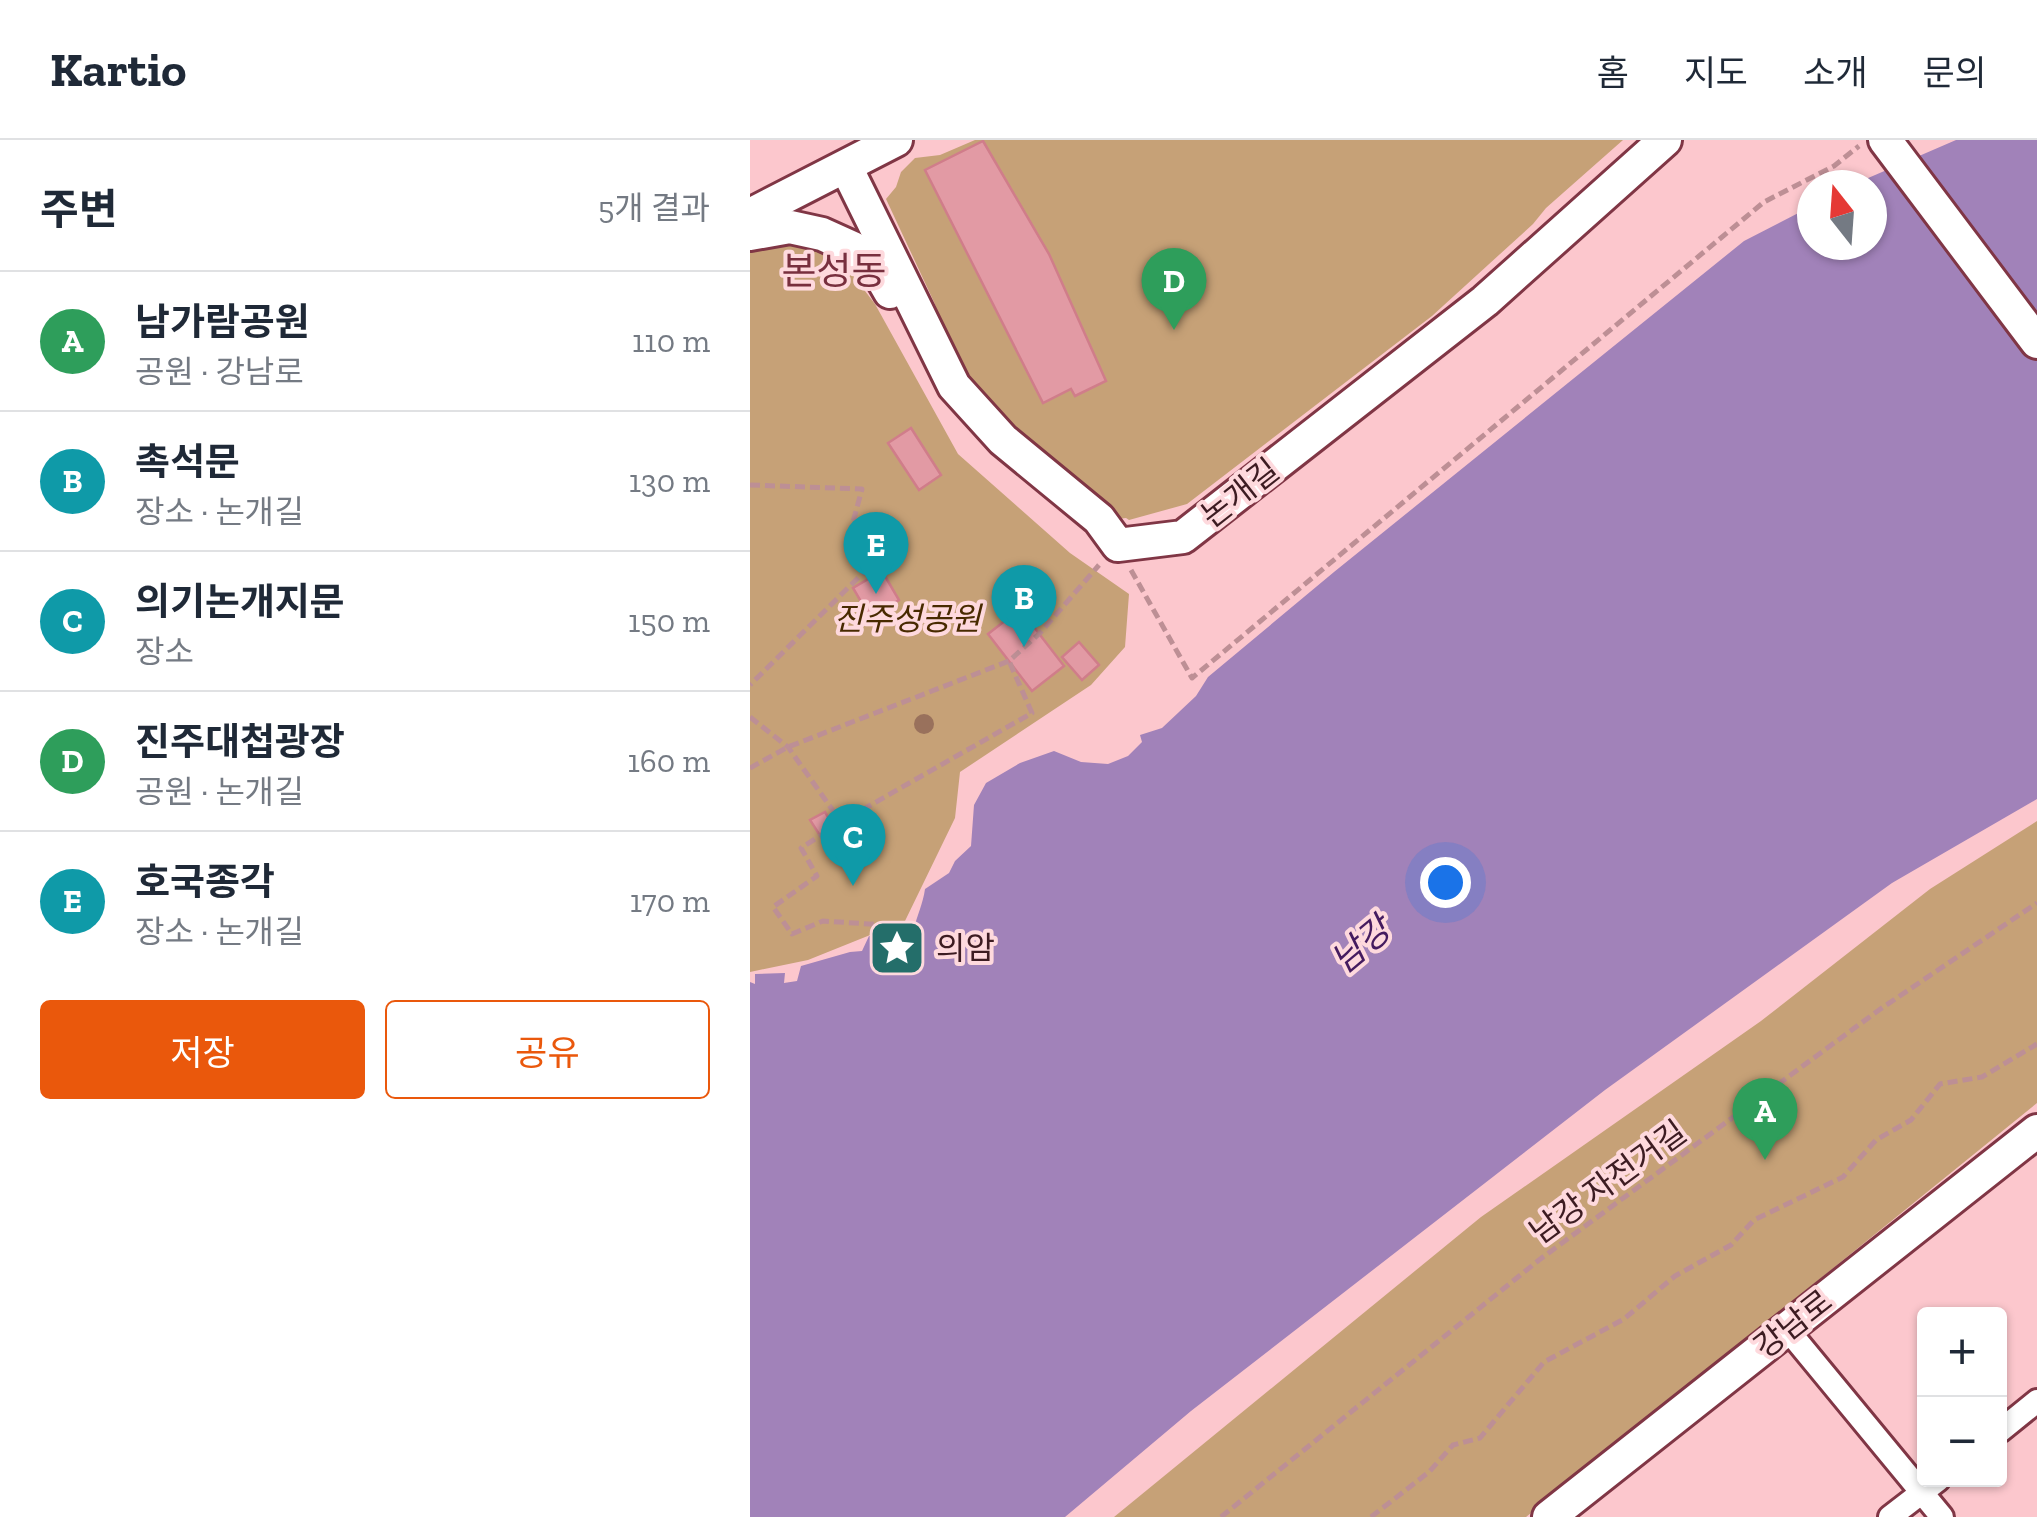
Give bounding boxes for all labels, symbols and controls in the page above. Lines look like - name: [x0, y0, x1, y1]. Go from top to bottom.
- text: Kartio: [50, 41, 186, 98]
- text: 홈: [1597, 52, 1629, 94]
- text: 지도: [1684, 52, 1748, 94]
- text: 소개: [1803, 52, 1868, 94]
- text: 문의: [1923, 52, 1987, 94]
- north arrow: [1797, 170, 1887, 260]
- text: 주변: [40, 184, 117, 235]
- text: 5개 결과: [598, 189, 710, 227]
- district label: 본성동: [782, 248, 886, 294]
- pin: D: [1142, 248, 1206, 330]
- text: 남가람공원: [135, 299, 310, 345]
- text: A: [62, 322, 83, 360]
- text: 110 m: [632, 322, 710, 360]
- text: 공원 · 강남로: [135, 353, 304, 391]
- text: 촉석문: [135, 439, 240, 485]
- street label: 논개길: [1194, 451, 1286, 535]
- text: B: [63, 462, 82, 500]
- text: 130 m: [629, 462, 710, 500]
- text: 장소 · 논개길: [135, 493, 304, 531]
- pin: E: [844, 512, 908, 594]
- pin: B: [992, 564, 1056, 647]
- text: 의기논개지문: [135, 579, 345, 625]
- park label: 진주성공원: [833, 600, 983, 638]
- text: C: [62, 602, 83, 640]
- text: 150 m: [628, 602, 710, 640]
- text: 장소: [135, 633, 194, 671]
- text: 진주대첩광장: [135, 719, 345, 765]
- text: D: [61, 742, 84, 780]
- text: 160 m: [627, 742, 710, 780]
- text: 공원 · 논개길: [135, 773, 304, 811]
- pin: C: [820, 804, 886, 886]
- your location: [1420, 857, 1471, 908]
- text: 호국종각: [135, 859, 275, 905]
- text: E: [63, 882, 82, 920]
- text: 170 m: [630, 882, 710, 920]
- water label: 남강: [1323, 905, 1403, 982]
- text: 장소 · 논개길: [135, 913, 304, 951]
- place icon: 의암: [867, 918, 927, 978]
- place label: 의암: [936, 929, 995, 967]
- button: 저장: [40, 1000, 365, 1099]
- button: 공유: [385, 1000, 710, 1099]
- pin: A: [1732, 1078, 1798, 1160]
- street label: 남강 자전거길: [1522, 1113, 1694, 1251]
- street label: 강남로: [1747, 1282, 1839, 1366]
- map controls: [1917, 1307, 2007, 1487]
- button: +: [1917, 1307, 2007, 1397]
- button: −: [1917, 1397, 2007, 1487]

